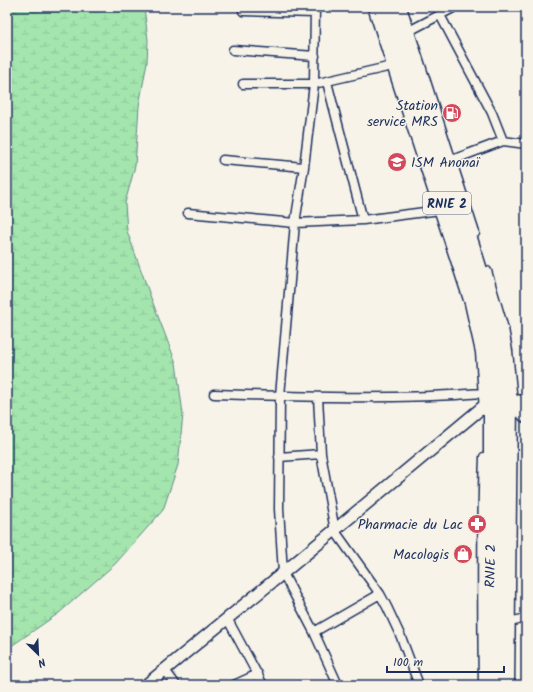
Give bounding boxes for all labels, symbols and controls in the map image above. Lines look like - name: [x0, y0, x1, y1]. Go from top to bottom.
- place label: Station service MRS: [367, 95, 439, 133]
- fuel station icon: Station service MRS: [441, 102, 463, 124]
- school or university icon: ISM Anonaï: [386, 151, 408, 173]
- place label: ISM Anonaï: [411, 152, 481, 174]
- road number: RNIE 2: [423, 192, 471, 214]
- pharmacy icon: Pharmacie du Lac: [466, 513, 488, 535]
- place label: Pharmacie du Lac: [358, 514, 463, 536]
- shop icon: Macologis: [452, 543, 474, 565]
- place label: Macologis: [393, 544, 449, 566]
- street label: RNIE 2: [480, 544, 502, 588]
- north arrow: [18, 634, 58, 674]
- scale bar: [387, 648, 504, 674]
- text: N: [35, 653, 48, 672]
- text: 100 m: [393, 653, 424, 672]

